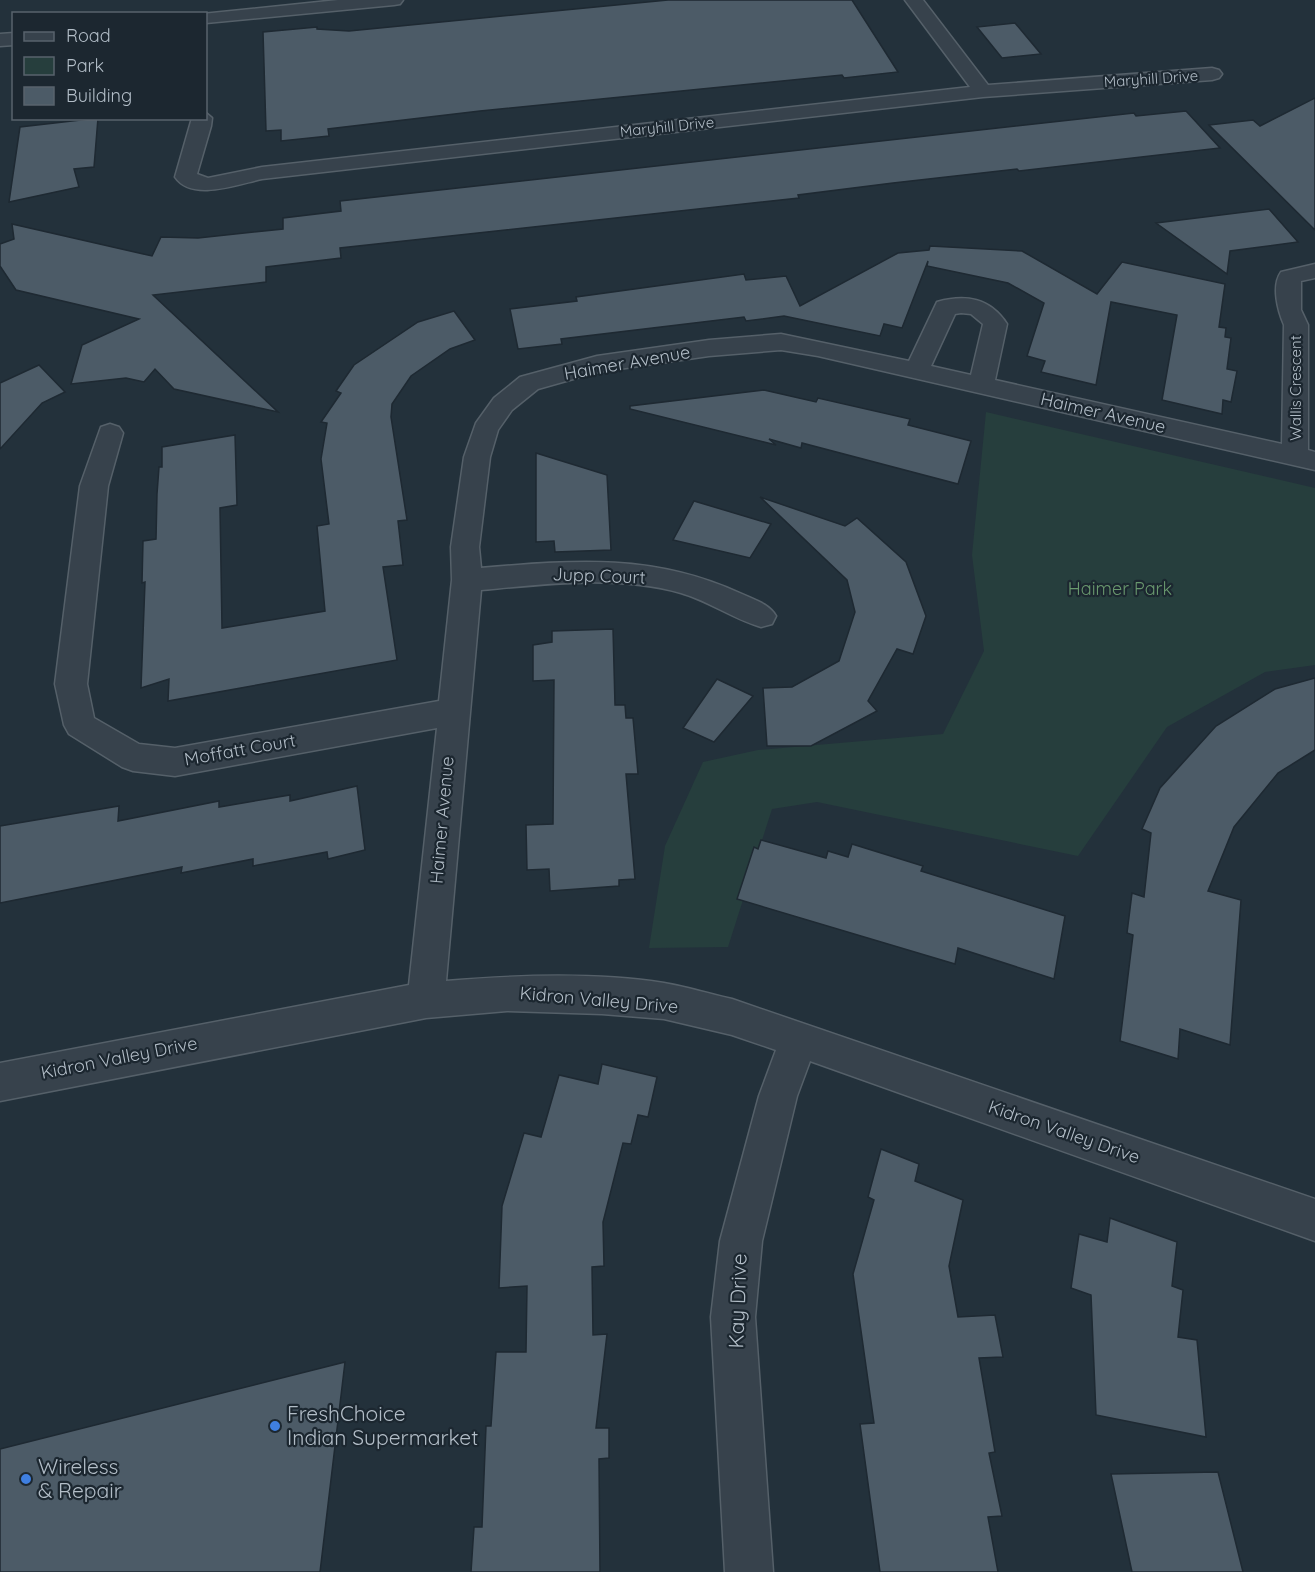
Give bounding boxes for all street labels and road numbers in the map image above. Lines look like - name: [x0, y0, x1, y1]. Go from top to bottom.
- street label: Maryhill Drive: [1103, 66, 1199, 91]
- street label: Maryhill Drive: [619, 112, 715, 141]
- street label: Wallis Crescent: [1286, 335, 1305, 441]
- street label: Haimer Avenue: [562, 340, 692, 385]
- street label: Haimer Avenue: [1038, 387, 1168, 438]
- street label: Jupp Court: [552, 562, 646, 589]
- street label: Moffatt Court: [182, 728, 297, 771]
- street label: Haimer Avenue: [424, 755, 459, 885]
- street label: Kidron Valley Drive: [519, 981, 679, 1018]
- street label: Kidron Valley Drive: [39, 1031, 199, 1084]
- street label: Kidron Valley Drive: [985, 1095, 1143, 1168]
- street label: Kay Drive: [722, 1253, 752, 1349]

